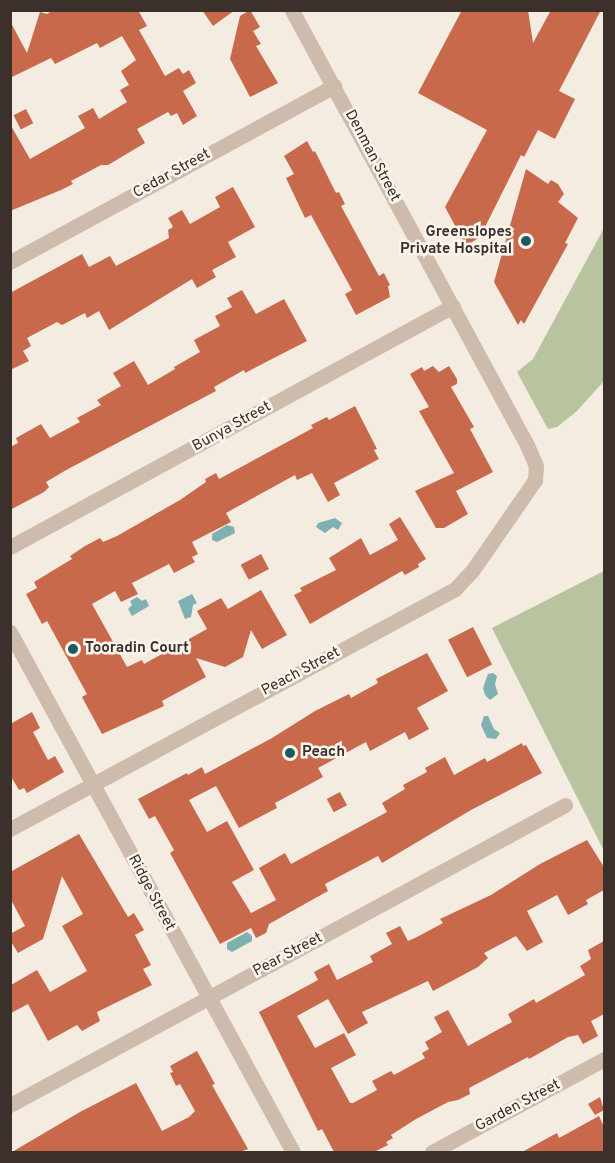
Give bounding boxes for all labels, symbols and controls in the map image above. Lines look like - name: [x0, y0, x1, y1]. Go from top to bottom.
- street label: Denman Street: [340, 107, 404, 205]
- street label: Cedar Street: [130, 145, 214, 203]
- place label: Greenslopes Private Hospital: [400, 223, 512, 258]
- marker: Greenslopes Private Hospital: [517, 232, 535, 250]
- street label: Bunya Street: [190, 398, 274, 456]
- place label: Tooradin Court: [85, 640, 189, 658]
- marker: Tooradin Court: [66, 642, 80, 656]
- street label: Peach Street: [259, 644, 343, 700]
- place label: Peach: [302, 744, 345, 762]
- marker: Peach: [283, 746, 297, 760]
- street label: Ridge Street: [123, 852, 179, 934]
- street label: Pear Street: [250, 929, 326, 981]
- street label: Garden Street: [472, 1076, 564, 1136]

